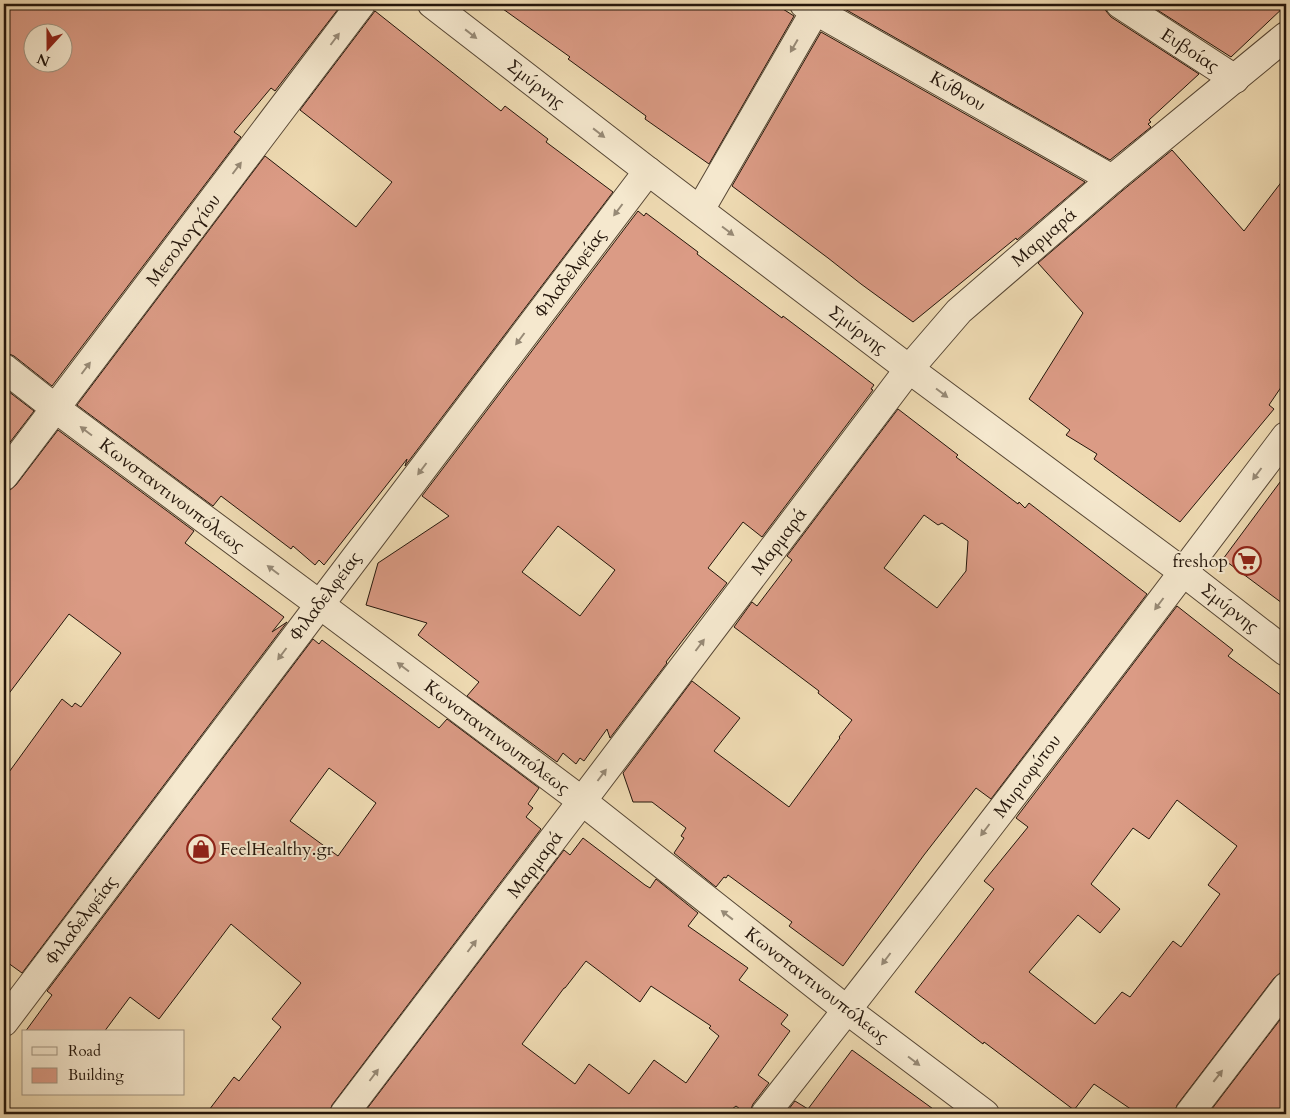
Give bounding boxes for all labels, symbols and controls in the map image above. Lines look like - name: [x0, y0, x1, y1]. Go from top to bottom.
- north arrow: [22, 22, 72, 72]
- street label: Ευβοίας: [1156, 22, 1224, 79]
- one-way arrow: [464, 28, 477, 39]
- one-way arrow: [330, 32, 340, 46]
- one-way arrow: [790, 39, 799, 52]
- text: N: [34, 49, 53, 71]
- street label: Σμύρνης: [502, 54, 570, 115]
- street label: Κύθνου: [925, 65, 990, 117]
- one-way arrow: [592, 128, 606, 138]
- one-way arrow: [231, 162, 242, 175]
- street label: Μεσολογγίου: [140, 189, 227, 292]
- street label: Μαρμαρά: [1006, 202, 1082, 273]
- one-way arrow: [613, 203, 623, 217]
- street label: Φιλαδελφείας: [529, 223, 612, 323]
- one-way arrow: [721, 226, 734, 237]
- street label: Σμύρνης: [823, 300, 892, 361]
- one-way arrow: [515, 332, 525, 346]
- one-way arrow: [81, 361, 91, 375]
- one-way arrow: [935, 388, 949, 398]
- one-way arrow: [80, 426, 93, 437]
- street label: Κωνσταντινουπόλεως: [94, 432, 250, 559]
- one-way arrow: [417, 462, 427, 476]
- one-way arrow: [1252, 467, 1262, 481]
- street label: Μαρμαρά: [746, 502, 813, 581]
- street label: Φιλαδελφείας: [284, 546, 367, 646]
- supermarket icon: freshop: [1232, 546, 1262, 576]
- place label: freshop: [1173, 549, 1228, 574]
- one-way arrow: [267, 564, 280, 575]
- street label: Σμύρνης: [1196, 578, 1264, 639]
- one-way arrow: [1153, 597, 1164, 610]
- one-way arrow: [695, 638, 705, 652]
- one-way arrow: [276, 647, 287, 660]
- one-way arrow: [396, 662, 410, 672]
- street label: Κωνσταντινουπόλεως: [419, 674, 575, 801]
- street label: Μυριοφύτου: [988, 729, 1067, 823]
- one-way arrow: [597, 768, 607, 782]
- one-way arrow: [980, 823, 991, 836]
- street label: Μαρμαρά: [502, 825, 569, 904]
- shop icon: FeelHealthy.gr: [186, 834, 216, 864]
- place label: FeelHealthy.gr: [220, 837, 333, 862]
- street label: Φιλαδελφείας: [40, 870, 123, 970]
- one-way arrow: [721, 909, 734, 920]
- street label: Κωνσταντινουπόλεως: [740, 921, 894, 1050]
- one-way arrow: [467, 939, 477, 953]
- one-way arrow: [881, 952, 892, 965]
- legend: [22, 1030, 185, 1096]
- text: Road: [68, 1041, 101, 1061]
- one-way arrow: [907, 1055, 920, 1066]
- text: Building: [68, 1065, 124, 1085]
- one-way arrow: [368, 1069, 379, 1082]
- one-way arrow: [1213, 1070, 1224, 1083]

